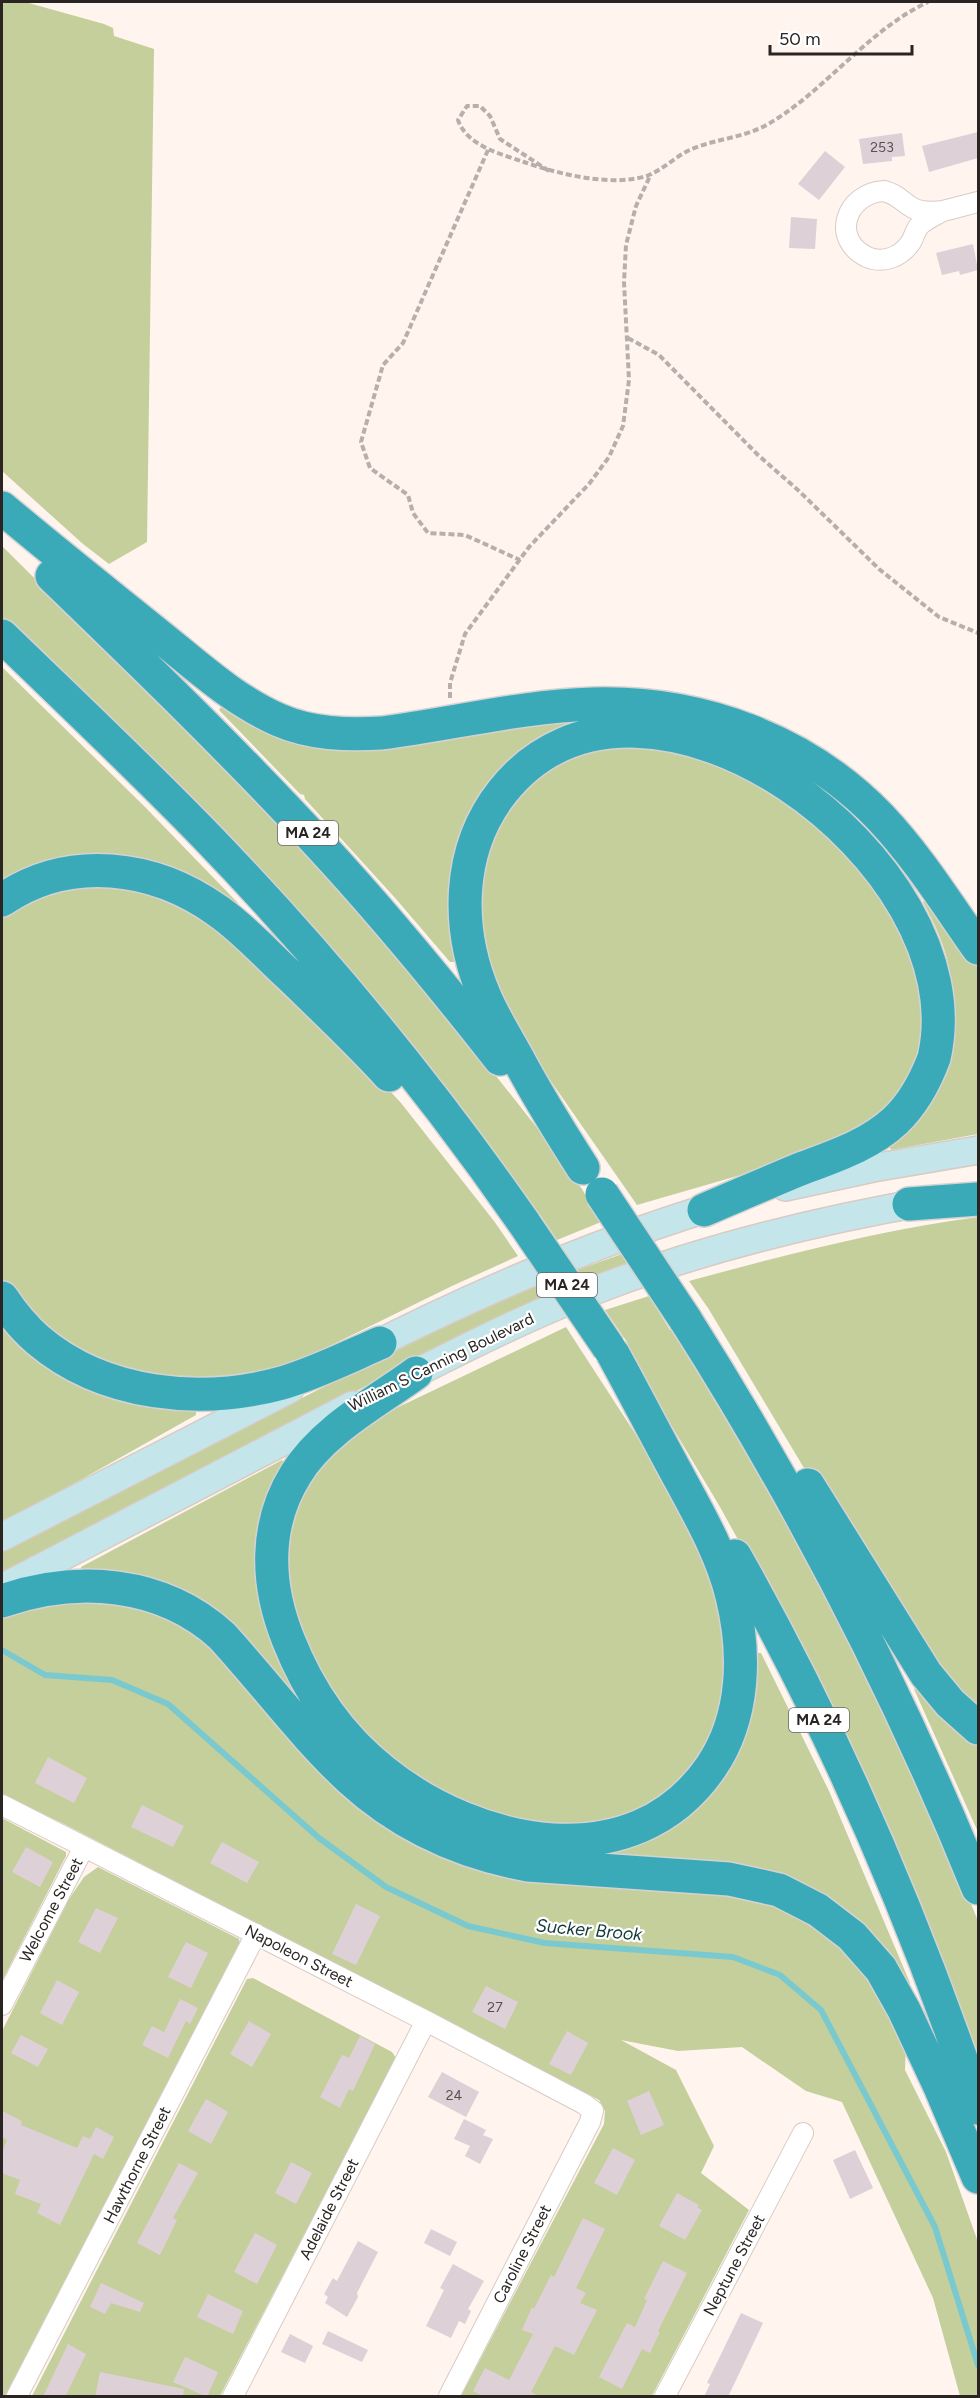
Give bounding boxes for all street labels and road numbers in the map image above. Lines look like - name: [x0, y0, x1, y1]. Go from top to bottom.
- road number: MA 24: [278, 821, 338, 845]
- road number: MA 24: [537, 1273, 597, 1297]
- street label: William S Canning Boulevard: [345, 1309, 537, 1415]
- road number: MA 24: [789, 1708, 849, 1732]
- street label: Welcome Street: [15, 1854, 87, 1966]
- street label: Napoleon Street: [242, 1921, 356, 1991]
- street label: Hawthorne Street: [99, 2103, 175, 2227]
- street label: Adelaide Street: [295, 2155, 363, 2263]
- street label: Caroline Street: [489, 2202, 555, 2306]
- street label: Neptune Street: [699, 2211, 769, 2319]

